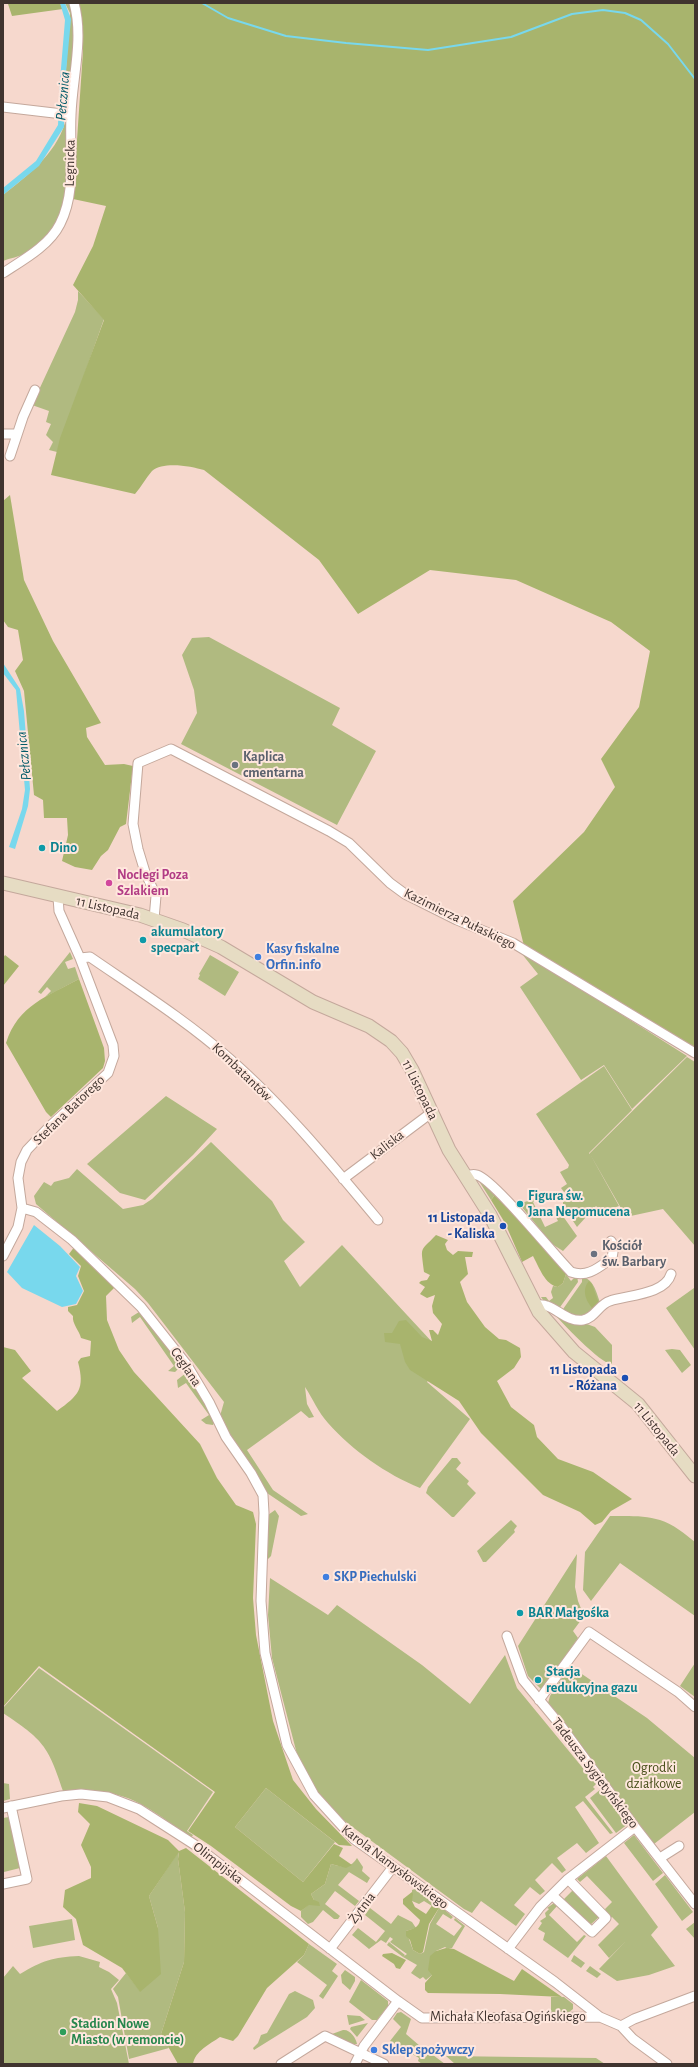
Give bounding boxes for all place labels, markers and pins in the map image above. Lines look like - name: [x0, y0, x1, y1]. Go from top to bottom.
- place label: Kaplica cmentarna: [243, 749, 304, 782]
- marker: Kaplica cmentarna: [230, 760, 240, 770]
- place label: Dino: [50, 840, 77, 856]
- marker: Dino: [37, 843, 47, 853]
- place label: Noclegi Poza Szlakiem: [117, 867, 188, 900]
- marker: Noclegi Poza Szlakiem: [104, 878, 114, 888]
- place label: akumulatory specpart: [151, 924, 224, 956]
- marker: akumulatory specpart: [138, 935, 148, 945]
- place label: Kasy fiskalne Orfin.info: [266, 941, 339, 974]
- marker: Kasy fiskalne Orfin.info: [253, 952, 263, 962]
- place label: Figura św. Jana Nepomucena: [528, 1188, 630, 1220]
- marker: Figura św. Jana Nepomucena: [515, 1199, 525, 1209]
- place label: 11 Listopada - Kaliska: [428, 1210, 495, 1242]
- marker: 11 Listopada - Kaliska: [498, 1221, 508, 1231]
- place label: Kościół św. Barbary: [602, 1238, 666, 1270]
- marker: Kościół św. Barbary: [589, 1249, 599, 1259]
- place label: 11 Listopada - Różana: [550, 1362, 617, 1394]
- marker: 11 Listopada - Różana: [620, 1373, 630, 1383]
- place label: SKP Piechulski: [334, 1569, 417, 1585]
- marker: SKP Piechulski: [321, 1572, 331, 1582]
- place label: BAR Małgośka: [528, 1605, 609, 1621]
- marker: BAR Małgośka: [515, 1608, 525, 1618]
- place label: Stacja redukcyjna gazu: [546, 1664, 638, 1696]
- marker: Stacja redukcyjna gazu: [533, 1675, 543, 1685]
- place label: Stadion Nowe Miasto (w remoncie): [71, 2016, 184, 2048]
- marker: Stadion Nowe Miasto (w remoncie): [58, 2027, 68, 2037]
- place label: Sklep spożywczy: [382, 2042, 474, 2058]
- marker: Sklep spożywczy: [369, 2045, 379, 2055]

